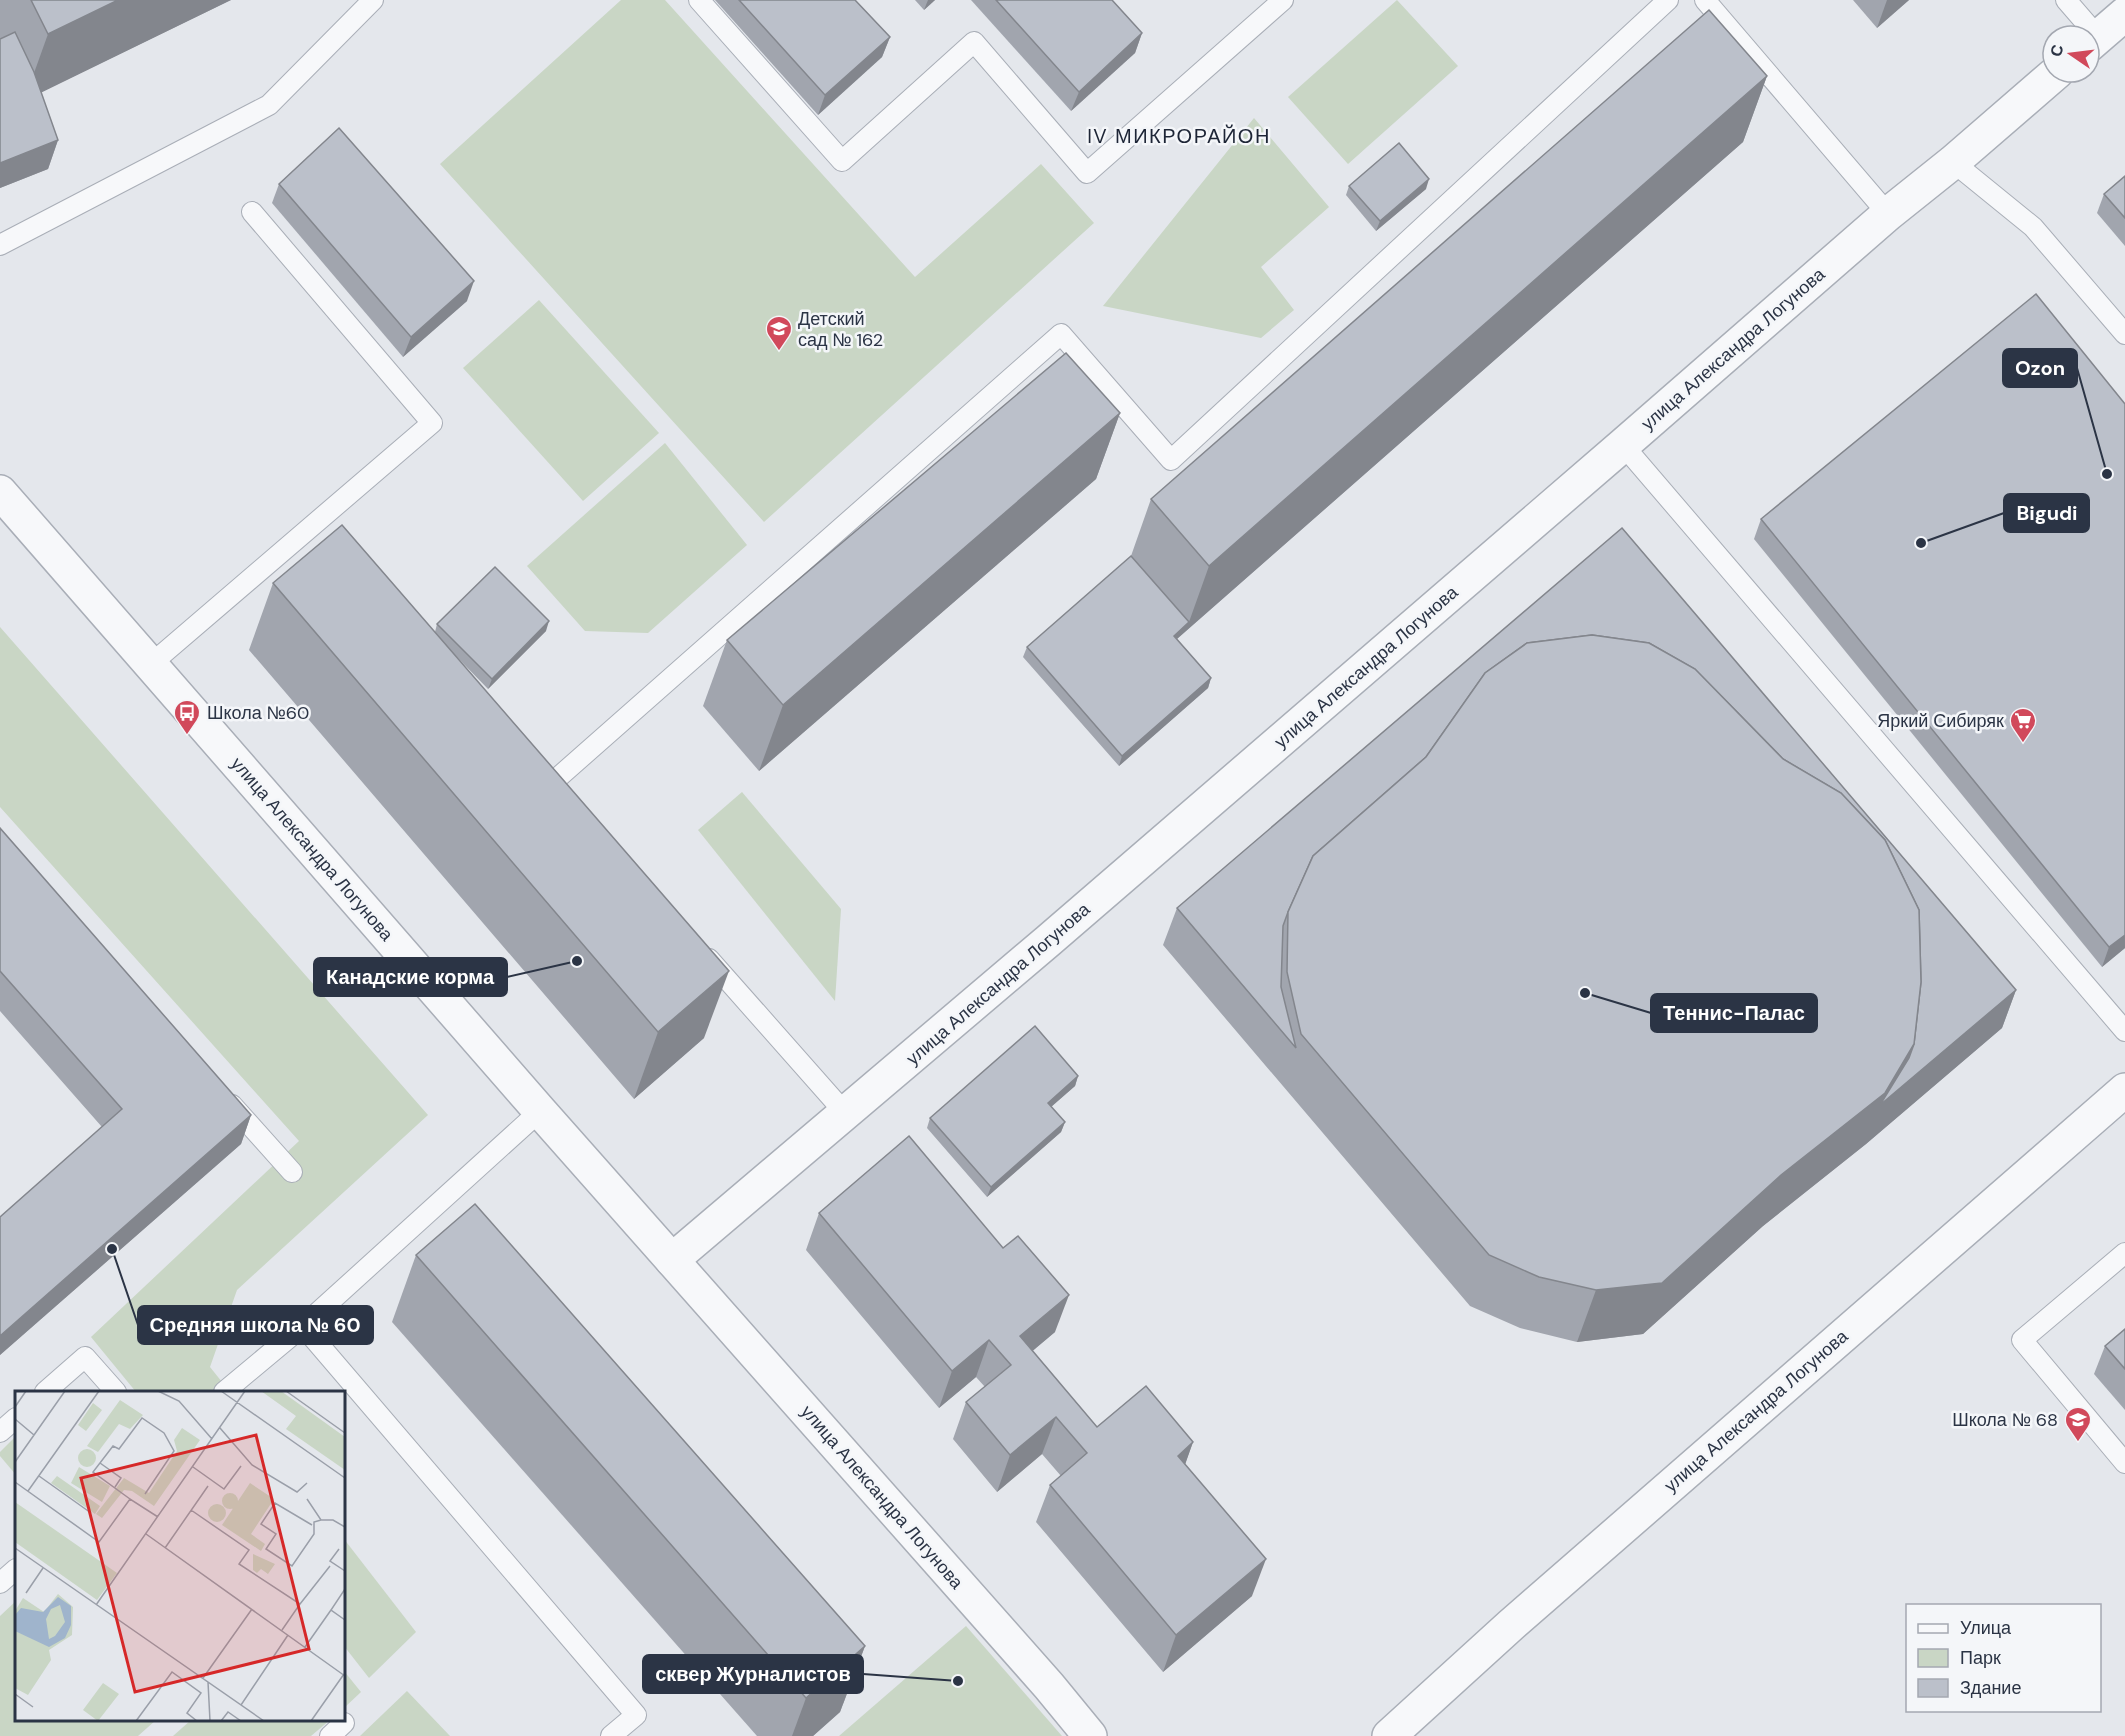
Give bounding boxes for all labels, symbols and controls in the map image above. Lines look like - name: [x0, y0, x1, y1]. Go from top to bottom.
- north arrow: [2041, 24, 2101, 84]
- text: С: [2045, 42, 2069, 59]
- district label: IV МИКРОРАЙОН: [1087, 123, 1271, 149]
- street label: улица Александра Логунова: [1636, 262, 1831, 435]
- place label: Детский сад № 162: [798, 307, 883, 352]
- school or university icon: Детский сад № 162: [764, 314, 794, 352]
- callout: Ozon: [2003, 349, 2077, 387]
- text: Ozon: [2015, 355, 2065, 381]
- callout: Bigudi: [2004, 494, 2089, 532]
- text: Bigudi: [2016, 500, 2078, 526]
- street label: улица Александра Логунова: [1269, 580, 1464, 753]
- bus stop icon: Школа №60: [172, 698, 202, 736]
- place label: Школа №60: [207, 701, 309, 725]
- supermarket icon: Яркий Сибиряк: [2008, 706, 2038, 744]
- place label: Яркий Сибиряк: [1877, 709, 2004, 733]
- street label: улица Александра Логунова: [226, 752, 399, 947]
- street label: улица Александра Логунова: [901, 897, 1096, 1070]
- callout: Канадские корма: [314, 958, 507, 996]
- text: Канадские корма: [326, 964, 495, 990]
- callout: Теннис-Палас: [1651, 994, 1817, 1032]
- text: Теннис-Палас: [1663, 1000, 1805, 1026]
- callout: Средняя школа № 60: [138, 1306, 373, 1344]
- text: Средняя школа № 60: [149, 1312, 361, 1338]
- street label: улица Александра Логунова: [1659, 1324, 1854, 1497]
- inset map: [15, 1391, 345, 1721]
- street label: улица Александра Логунова: [796, 1400, 969, 1595]
- school or university icon: Школа № 68: [2063, 1405, 2093, 1443]
- place label: Школа № 68: [1952, 1408, 2058, 1432]
- legend: [1906, 1604, 2101, 1712]
- text: Улица: [1960, 1616, 2012, 1640]
- text: Парк: [1960, 1646, 2001, 1670]
- callout: сквер Журналистов: [643, 1655, 863, 1693]
- text: сквер Журналистов: [655, 1661, 851, 1687]
- text: Здание: [1960, 1676, 2021, 1700]

